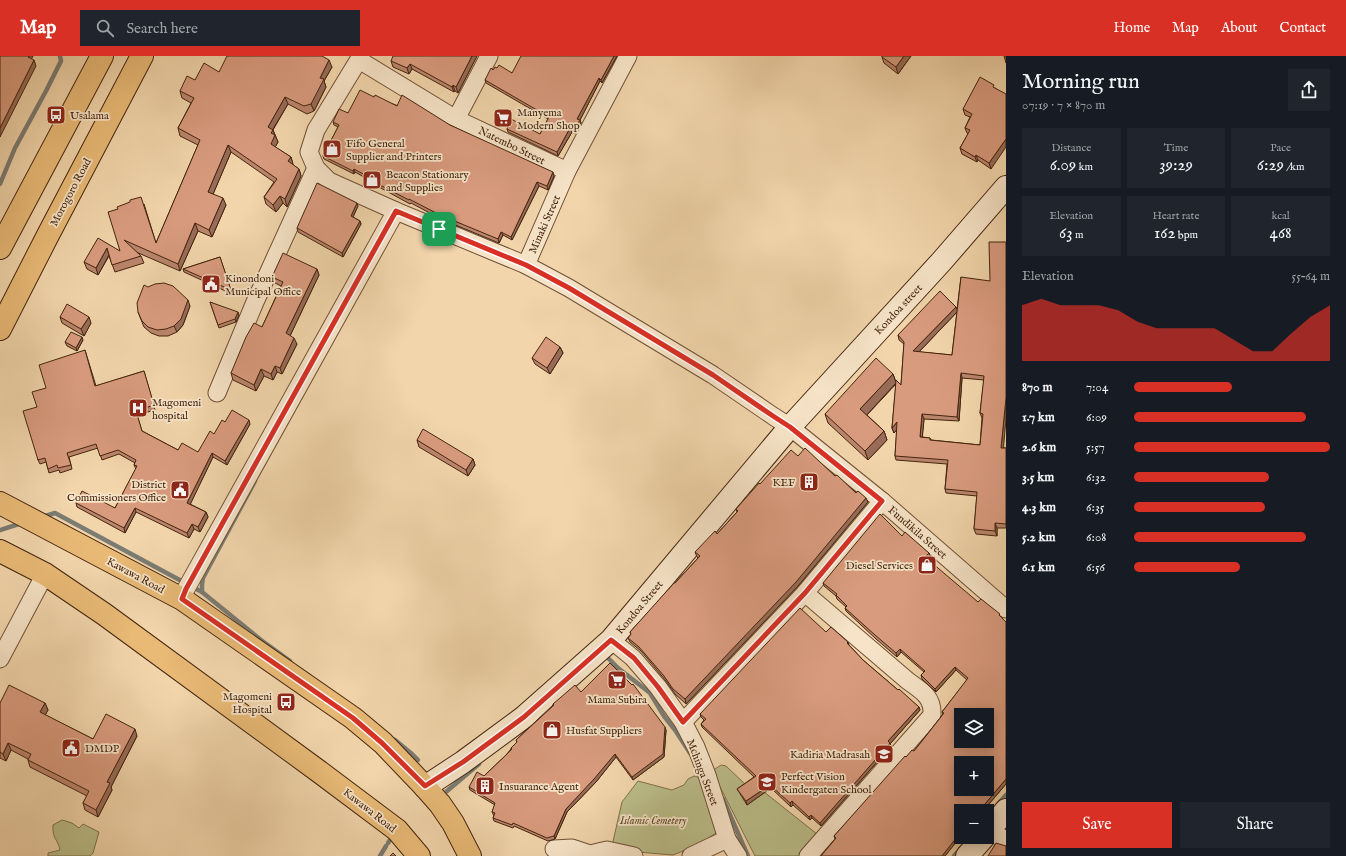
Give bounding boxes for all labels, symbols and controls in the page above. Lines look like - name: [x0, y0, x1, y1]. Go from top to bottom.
- search box: [80, 10, 360, 46]
- text: Map: [20, 16, 56, 40]
- icon: search: [94, 17, 116, 39]
- text: Search here: [126, 19, 198, 38]
- text: Home: [1114, 19, 1150, 37]
- text: Map: [1172, 19, 1199, 37]
- text: About: [1221, 19, 1257, 37]
- text: Contact: [1279, 19, 1326, 37]
- text: Morning run: [1022, 68, 1140, 96]
- button: share: [1288, 69, 1330, 111]
- text: 07:19 · 7 × 870 m: [1022, 97, 1105, 114]
- bus stop icon: Usalama: [45, 104, 67, 126]
- place label: Manyema Modern Shop: [517, 106, 580, 133]
- supermarket icon: Manyema Modern Shop: [492, 107, 514, 129]
- place label: Usalama: [70, 109, 109, 123]
- street label: Natembo Street: [476, 124, 548, 168]
- place label: Fifo General Supplier and Printers: [346, 137, 442, 164]
- shop icon: Fifo General Supplier and Printers: [321, 138, 343, 160]
- text: Distance: [1051, 141, 1091, 155]
- text: Time: [1164, 141, 1188, 155]
- text: Pace: [1270, 141, 1291, 155]
- text: 6.09: [1050, 155, 1076, 176]
- text: 39:29: [1159, 155, 1193, 176]
- text: 6:29: [1257, 155, 1284, 176]
- street label: Morogoro Road: [47, 156, 95, 229]
- text: km: [1076, 160, 1093, 174]
- text: /km: [1284, 160, 1304, 174]
- place label: Beacon Stationary and Supplies: [386, 168, 469, 195]
- shop icon: Beacon Stationary and Supplies: [361, 169, 383, 191]
- street label: Minaki Street: [526, 193, 564, 256]
- text: Elevation: [1050, 209, 1093, 223]
- text: Heart rate: [1153, 209, 1199, 223]
- text: kcal: [1271, 209, 1290, 223]
- pin: [422, 212, 456, 246]
- icon: arrive: [428, 218, 450, 240]
- text: 63: [1059, 223, 1073, 244]
- text: 162: [1154, 223, 1175, 244]
- text: 468: [1270, 223, 1292, 244]
- text: m: [1073, 228, 1084, 242]
- text: bpm: [1175, 228, 1198, 242]
- text: Elevation: [1022, 268, 1074, 285]
- text: 55–64 m: [1292, 268, 1330, 285]
- place label: Kinondoni Municipal Office: [225, 272, 301, 299]
- public building icon: Kinondoni Municipal Office: [200, 273, 222, 295]
- street label: Kondoa street: [872, 281, 926, 338]
- text: 870 m: [1022, 379, 1052, 396]
- text: 7:04: [1086, 379, 1108, 396]
- place label: Magomeni hospital: [152, 396, 201, 423]
- hospital icon: Magomeni hospital: [127, 397, 149, 419]
- text: 1.7 km: [1022, 409, 1055, 426]
- text: 6:09: [1086, 409, 1107, 426]
- text: 2.6 km: [1022, 439, 1056, 456]
- text: 5:57: [1086, 439, 1105, 456]
- text: 3.5 km: [1022, 469, 1054, 486]
- text: 6:32: [1086, 469, 1106, 486]
- building icon: KEF: [798, 471, 820, 493]
- place label: KEF: [772, 476, 795, 490]
- place label: District Commissioners Office: [67, 478, 166, 505]
- public building icon: District Commissioners Office: [169, 479, 191, 501]
- text: 4.3 km: [1022, 499, 1056, 516]
- text: 6:35: [1086, 499, 1104, 516]
- street label: Fundikila Street: [885, 503, 950, 562]
- text: 5.2 km: [1022, 529, 1055, 546]
- text: 6:08: [1086, 529, 1106, 546]
- shop icon: Diesel Services: [916, 554, 938, 576]
- street label: Kawawa Road: [104, 555, 167, 597]
- place label: Diesel Services: [846, 559, 913, 573]
- text: 6.1 km: [1022, 559, 1055, 576]
- text: 6:56: [1086, 559, 1105, 576]
- street label: Kondoa Street: [613, 578, 666, 637]
- supermarket icon: Mama Subira: [606, 669, 628, 691]
- place label: Magomeni Hospital: [223, 690, 272, 717]
- bus stop icon: Magomeni Hospital: [275, 691, 297, 713]
- place label: Mama Subira: [587, 693, 647, 707]
- map controls: [954, 708, 994, 844]
- button: layers: [954, 708, 994, 748]
- shop icon: Husfat Suppliers: [541, 719, 563, 741]
- place label: Husfat Suppliers: [566, 724, 642, 738]
- public building icon: DMDP: [60, 737, 82, 759]
- street label: Mchinga Street: [683, 737, 721, 808]
- place label: DMDP: [85, 742, 120, 756]
- school or university icon: Kadiria Madrasah: [873, 743, 895, 765]
- place label: Kadiria Madrasah: [790, 748, 870, 762]
- button: +: [954, 756, 994, 796]
- place label: Perfect Vision Kindergaten School: [781, 770, 872, 797]
- school or university icon: Perfect Vision Kindergaten School: [756, 771, 778, 793]
- building icon: Insuarance Agent: [474, 775, 496, 797]
- place label: Insuarance Agent: [499, 780, 579, 794]
- street label: Kawawa Road: [340, 786, 399, 836]
- button: Save: [1022, 802, 1172, 848]
- button: Share: [1180, 802, 1330, 848]
- button: −: [954, 804, 994, 844]
- park label: Islamic Cemetery: [619, 814, 687, 828]

